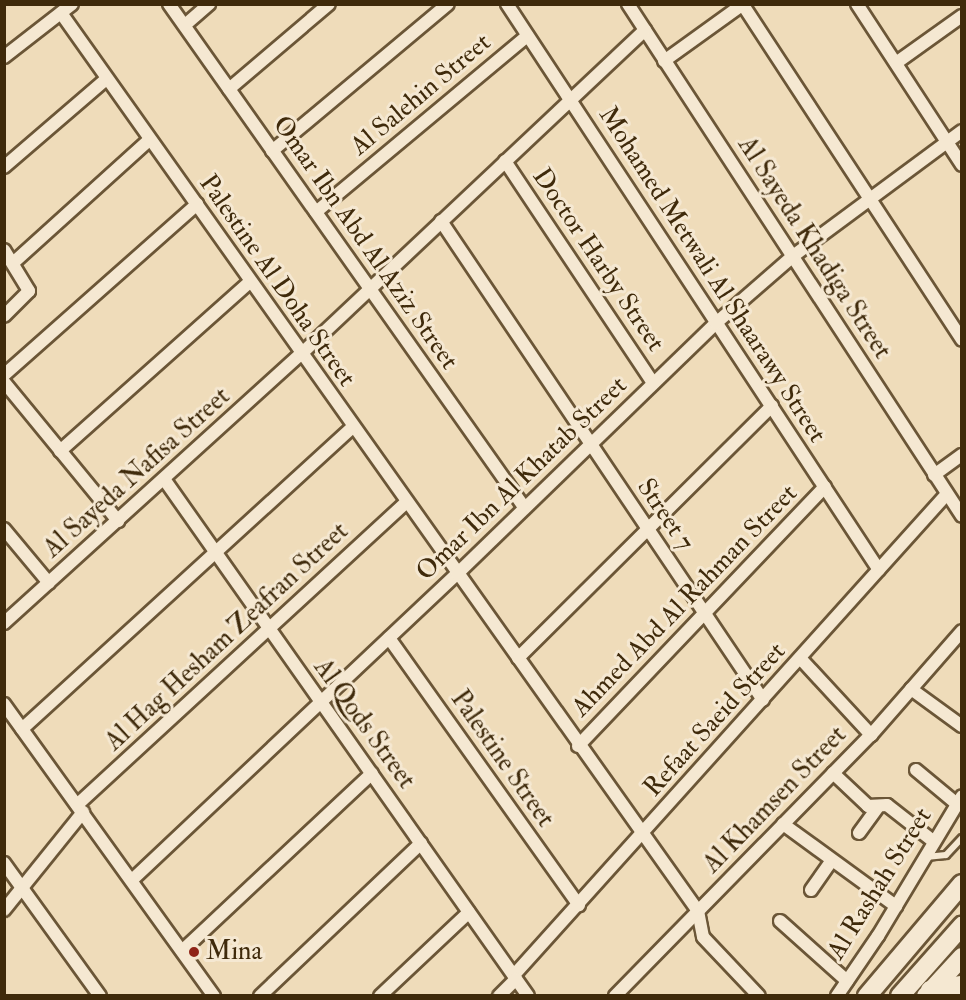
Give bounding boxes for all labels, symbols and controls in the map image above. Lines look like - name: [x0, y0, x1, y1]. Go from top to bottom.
- street label: Al Salehin Street: [345, 27, 497, 163]
- street label: Mohamed Metwali Al Shaarawy Street: [592, 101, 832, 449]
- street label: Omar Ibn Abd Al Aziz Street: [266, 110, 464, 376]
- street label: Al Sayeda Khadiga Street: [731, 131, 897, 365]
- street label: Doctor Harby Street: [525, 163, 671, 357]
- street label: Palestine Al Doha Street: [192, 169, 362, 393]
- street label: Omar Ibn Al Khatab Street: [410, 370, 634, 588]
- street label: Al Sayeda Nafisa Street: [37, 381, 237, 565]
- street label: Street 7: [630, 473, 700, 557]
- street label: Ahmed Abd Al Rahman Street: [566, 478, 804, 724]
- street label: Al Hag Hesham Zeafran Street: [99, 516, 355, 758]
- street label: Refaat Saeid Street: [638, 636, 792, 804]
- street label: Al Qods Street: [306, 653, 422, 795]
- street label: Palestine Street: [444, 685, 560, 833]
- street label: Al Khamsen Street: [697, 720, 853, 880]
- street label: Al Rashah Street: [821, 802, 939, 966]
- place label: Mina: [206, 936, 262, 968]
- marker: Mina: [187, 945, 201, 959]

